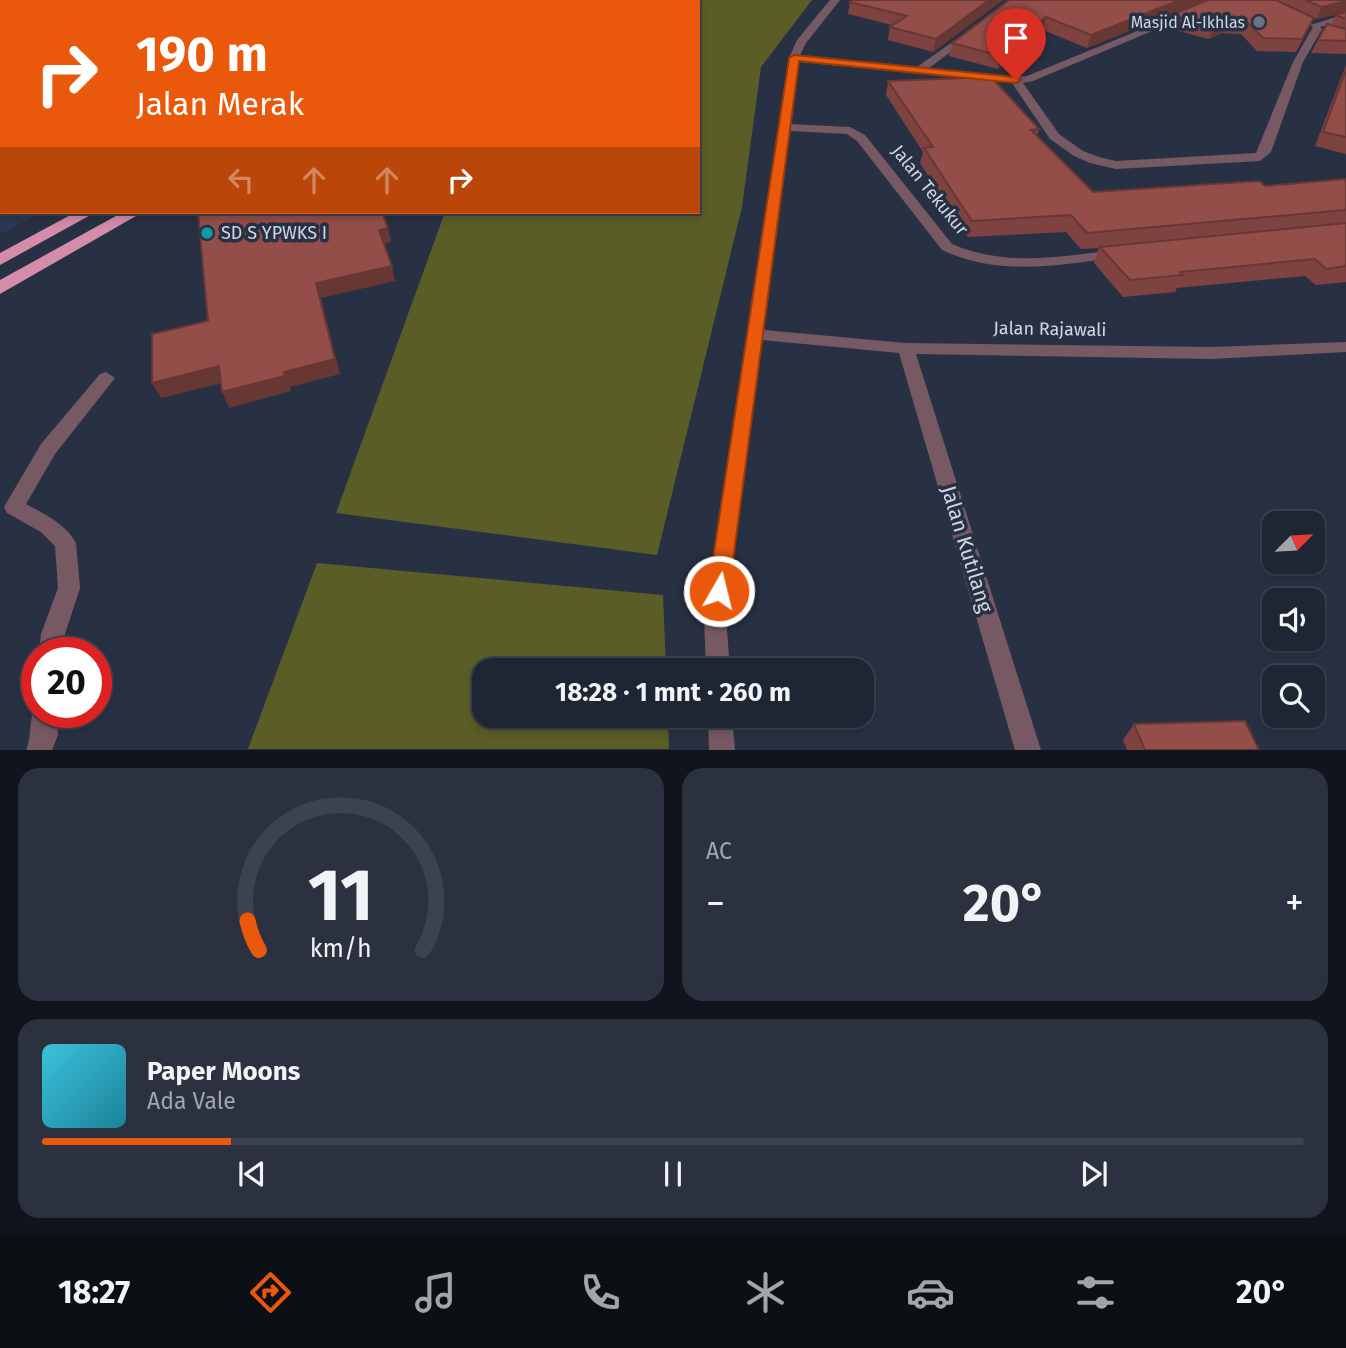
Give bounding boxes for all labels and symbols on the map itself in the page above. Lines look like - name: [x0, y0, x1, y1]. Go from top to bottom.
- pin: [986, 8, 1046, 80]
- place label: Masjid Al-Ikhlas: [1131, 13, 1245, 32]
- marker: Masjid Al-Ikhlas: [1251, 14, 1267, 30]
- street label: Jalan Tekukur: [887, 140, 973, 240]
- place label: SD S YPWKS I: [221, 222, 327, 244]
- marker: SD S YPWKS I: [199, 225, 215, 241]
- street label: Jalan Rajawali: [993, 317, 1107, 341]
- street label: Jalan Kutilang: [935, 482, 999, 616]
- north arrow: [1262, 511, 1325, 574]
- position arrow: [682, 554, 756, 628]
- speed limit sign: 20: [21, 637, 112, 728]

